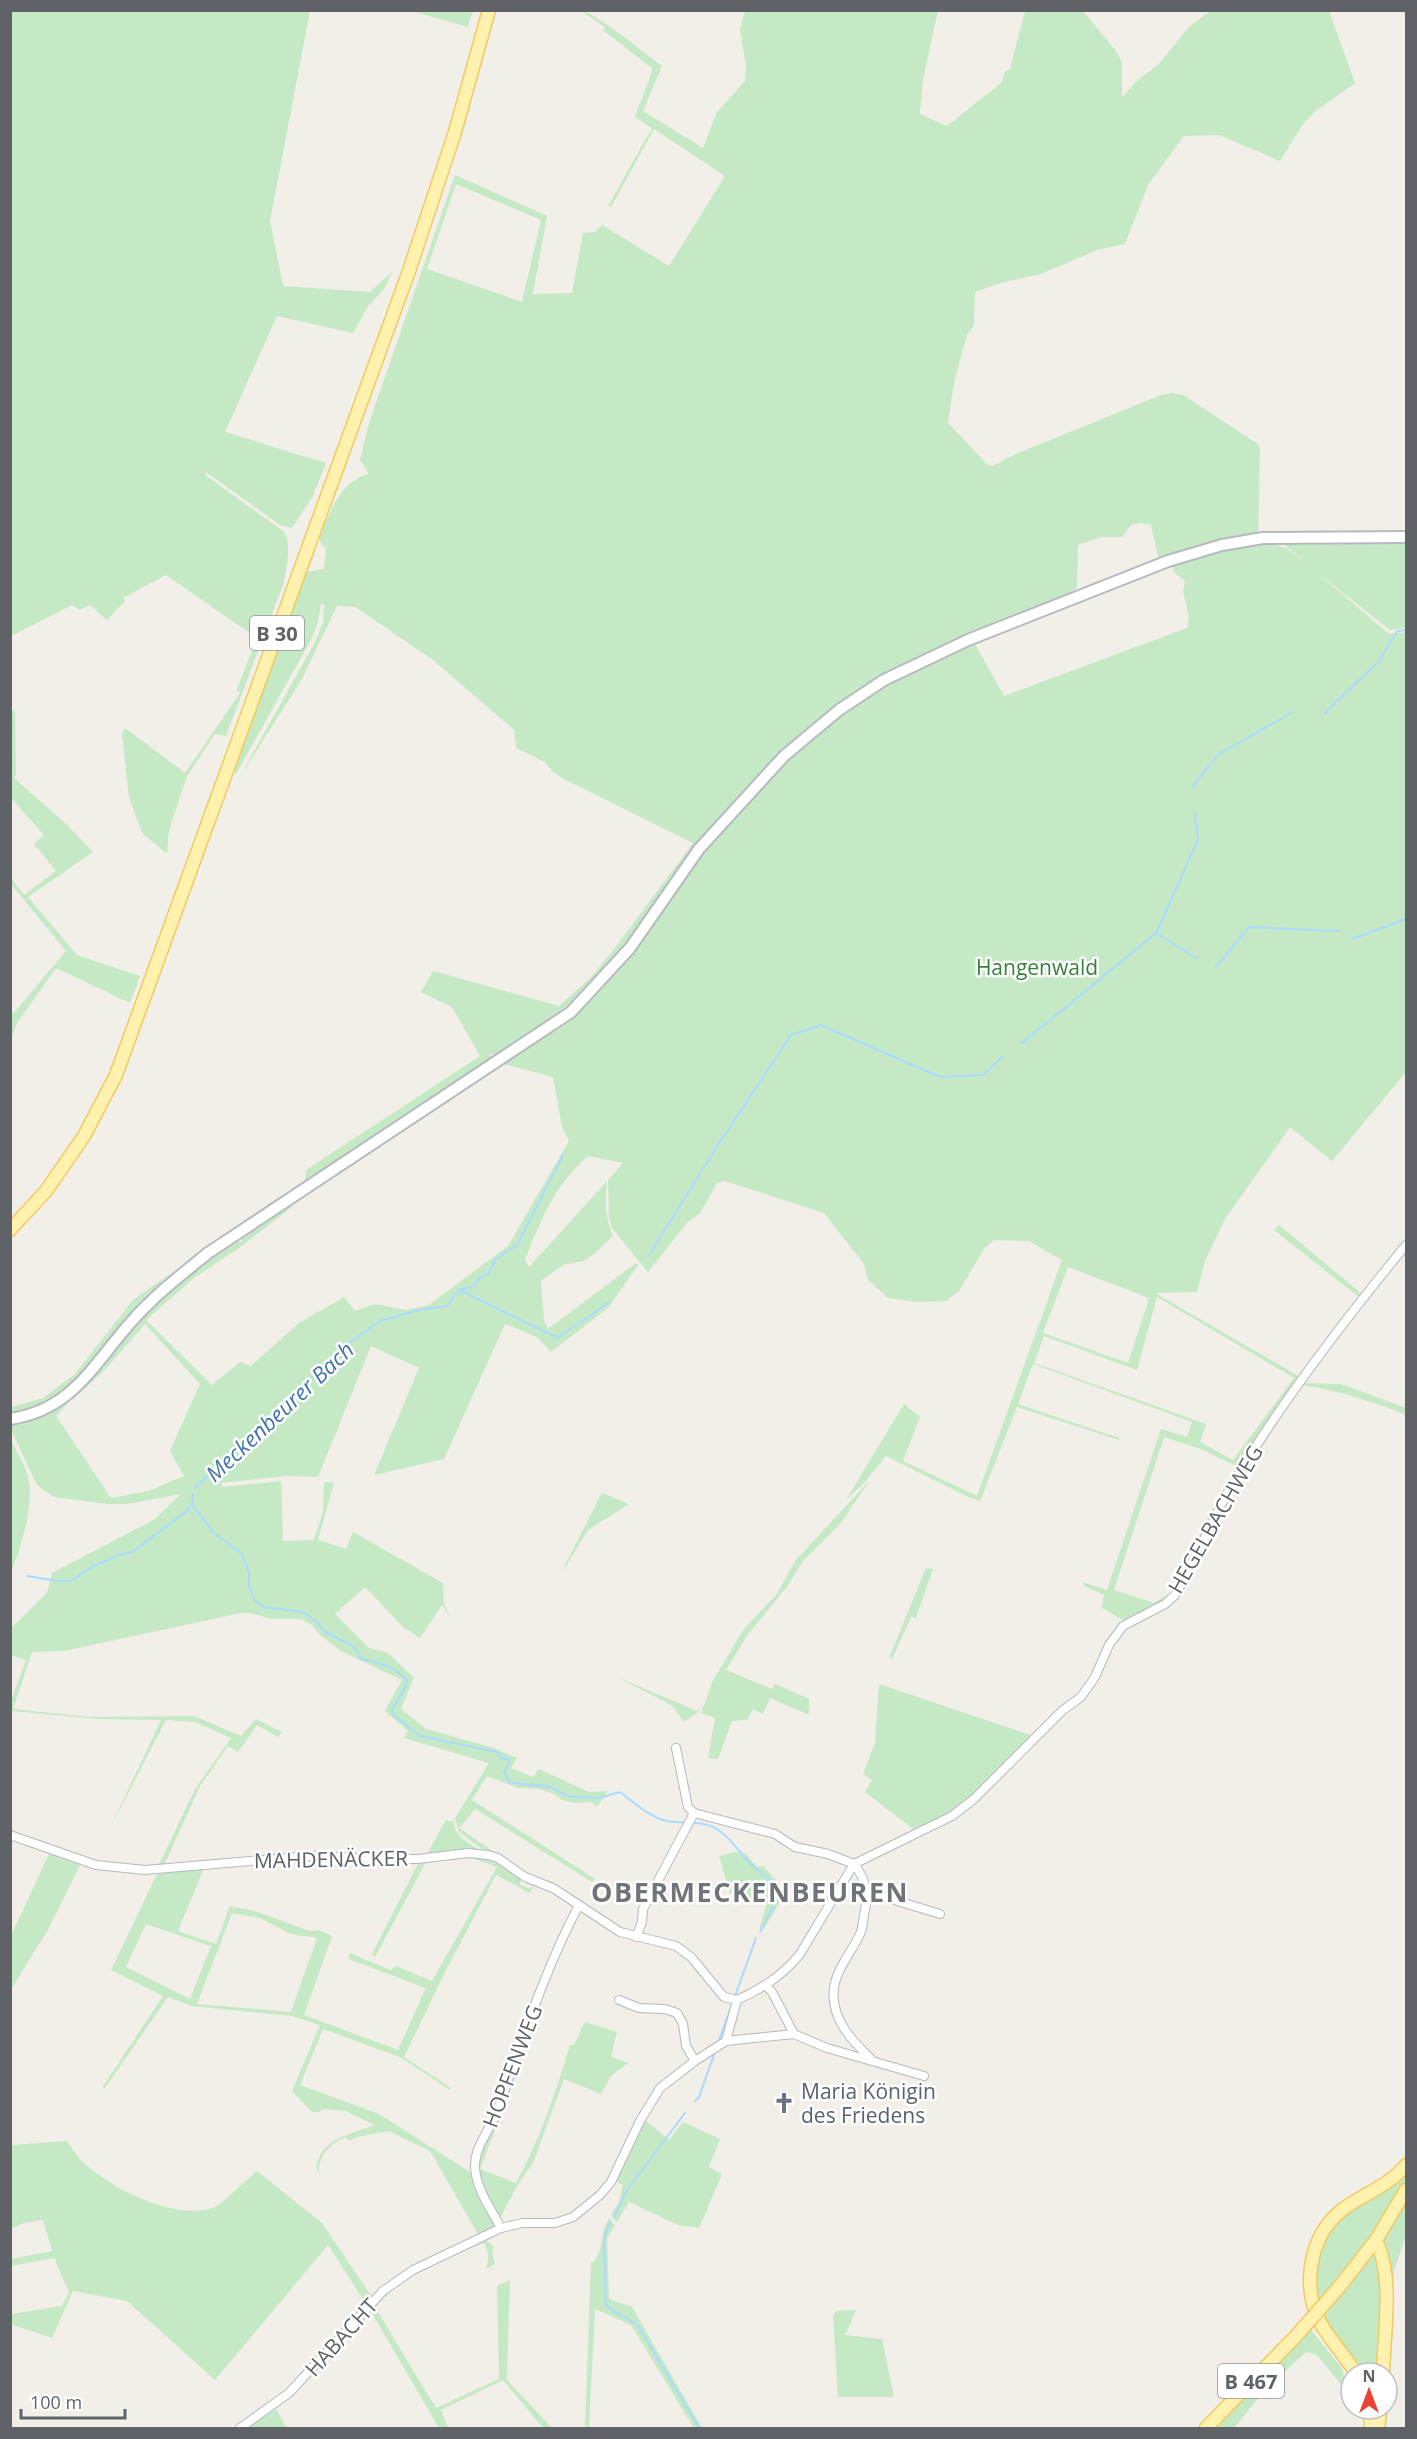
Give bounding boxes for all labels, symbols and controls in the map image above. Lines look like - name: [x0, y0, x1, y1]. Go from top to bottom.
- road number: B 30: [250, 616, 304, 650]
- park label: Hangenwald: [976, 953, 1098, 981]
- water label: Meckenbeurer Bach: [198, 1334, 360, 1488]
- street label: HEGELBACHWEG: [1161, 1440, 1269, 1598]
- street label: MAHDENÄCKER: [254, 1844, 408, 1874]
- district label: OBERMECKENBEUREN: [591, 1873, 909, 1910]
- street label: HOPFENWEG: [476, 2001, 548, 2131]
- place label: Maria Königin des Friedens: [801, 2077, 936, 2129]
- church icon: Maria Königin des Friedens: [772, 2091, 796, 2115]
- street label: HABACHT: [299, 2292, 384, 2382]
- north arrow: [1339, 2361, 1399, 2421]
- road number: B 467: [1218, 2364, 1284, 2398]
- text: N: [1362, 2365, 1376, 2387]
- scale bar: [21, 2382, 124, 2420]
- text: 100 m: [30, 2390, 82, 2414]

